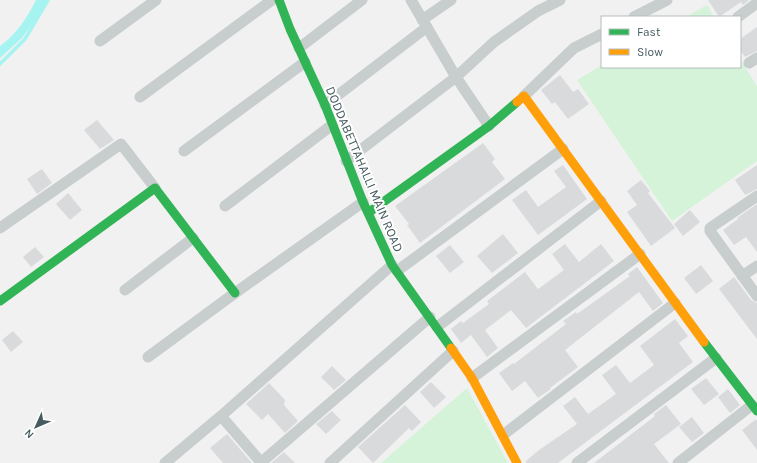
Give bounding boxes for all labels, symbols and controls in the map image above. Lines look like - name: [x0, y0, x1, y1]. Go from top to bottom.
- legend: [601, 16, 741, 68]
- text: Fast: [637, 25, 661, 39]
- text: Slow: [637, 45, 663, 59]
- street label: DODDABETTAHALLI MAIN ROAD: [323, 84, 406, 254]
- north arrow: [16, 407, 56, 447]
- text: N: [22, 426, 37, 441]

